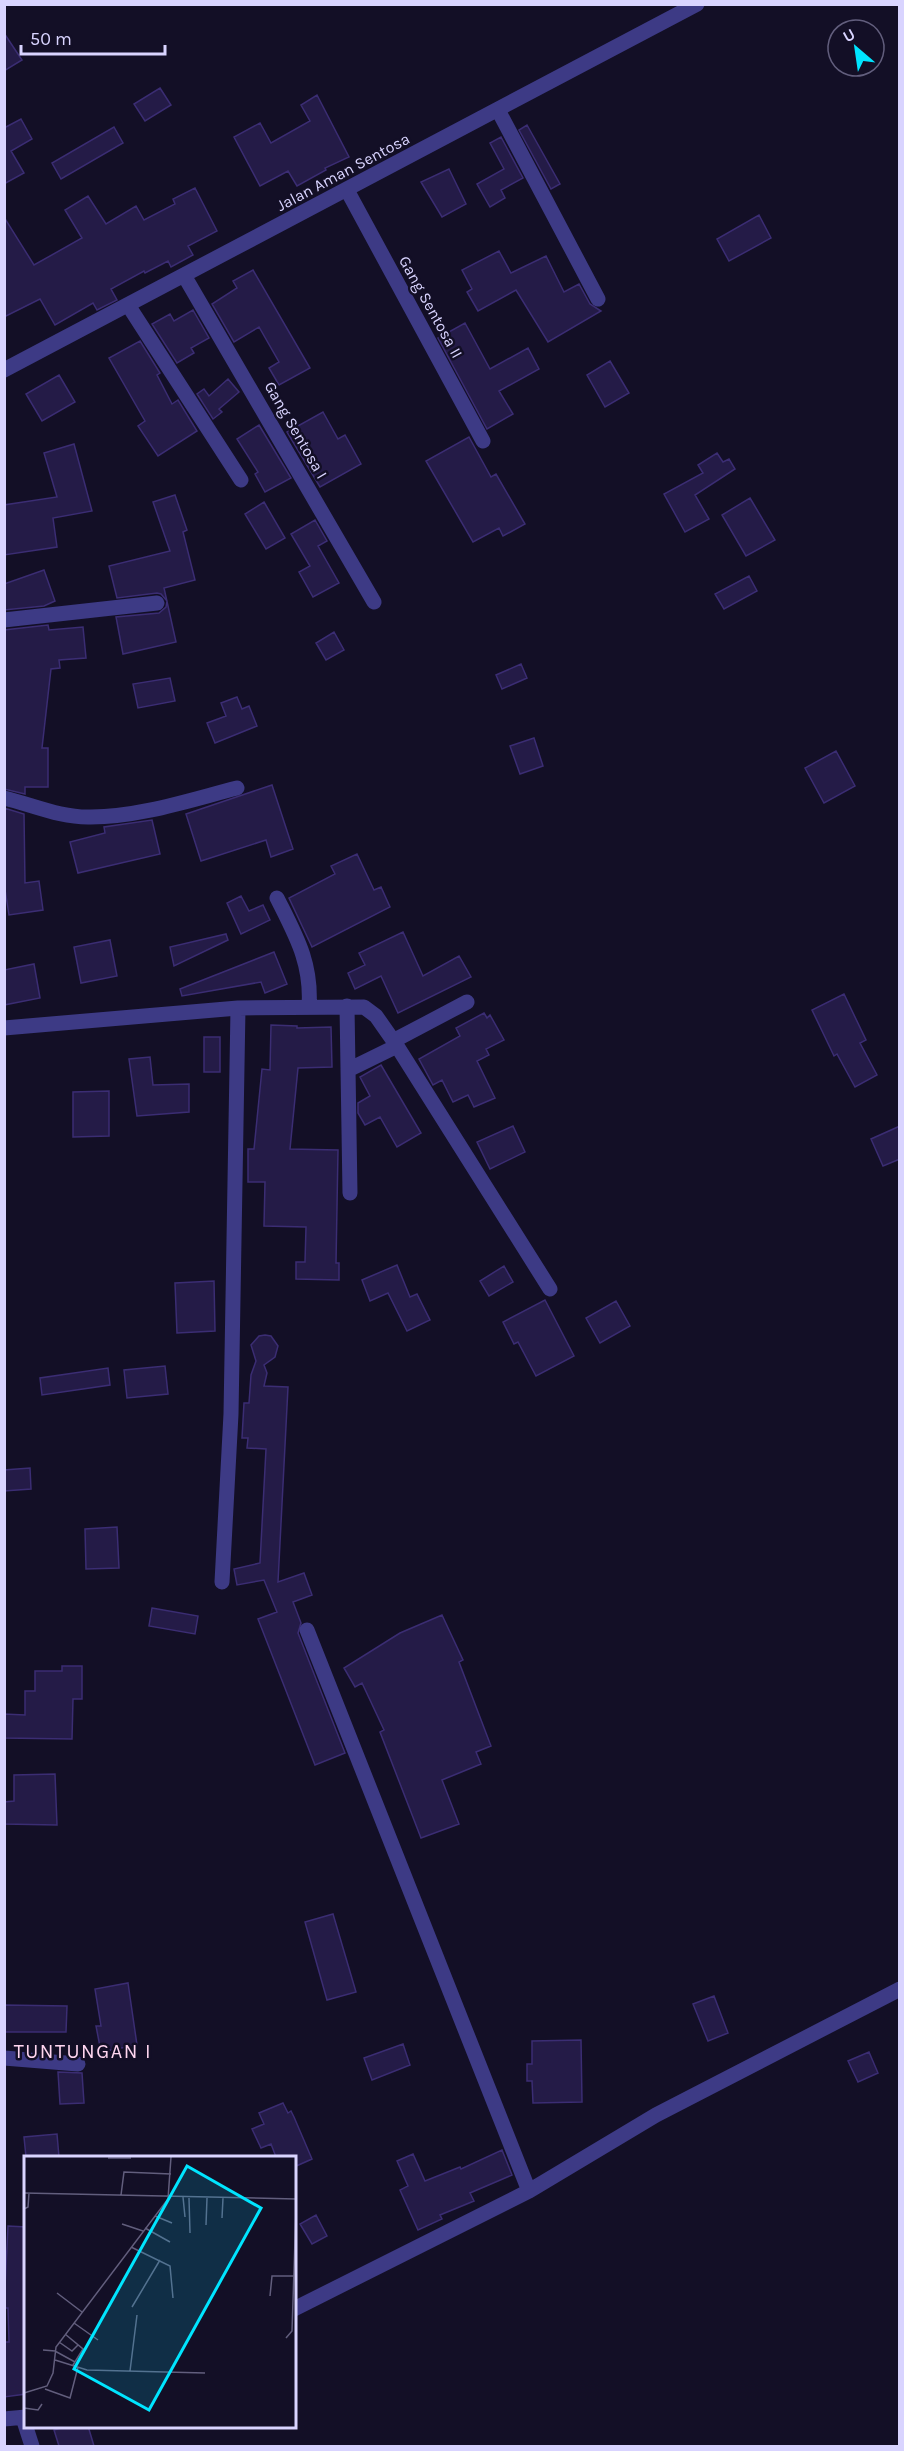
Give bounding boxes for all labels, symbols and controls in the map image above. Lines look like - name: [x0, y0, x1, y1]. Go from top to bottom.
- scale bar: [21, 18, 165, 56]
- north arrow: [826, 18, 886, 78]
- text: U: [840, 24, 858, 46]
- text: 50 m: [30, 28, 72, 50]
- street label: Jalan Aman Sentosa: [273, 129, 413, 215]
- street label: Gang Sentosa II: [395, 253, 467, 361]
- street label: Gang Sentosa I: [260, 378, 332, 482]
- district label: TUNTUNGAN I: [14, 2040, 152, 2063]
- inset map: [24, 2156, 296, 2427]

